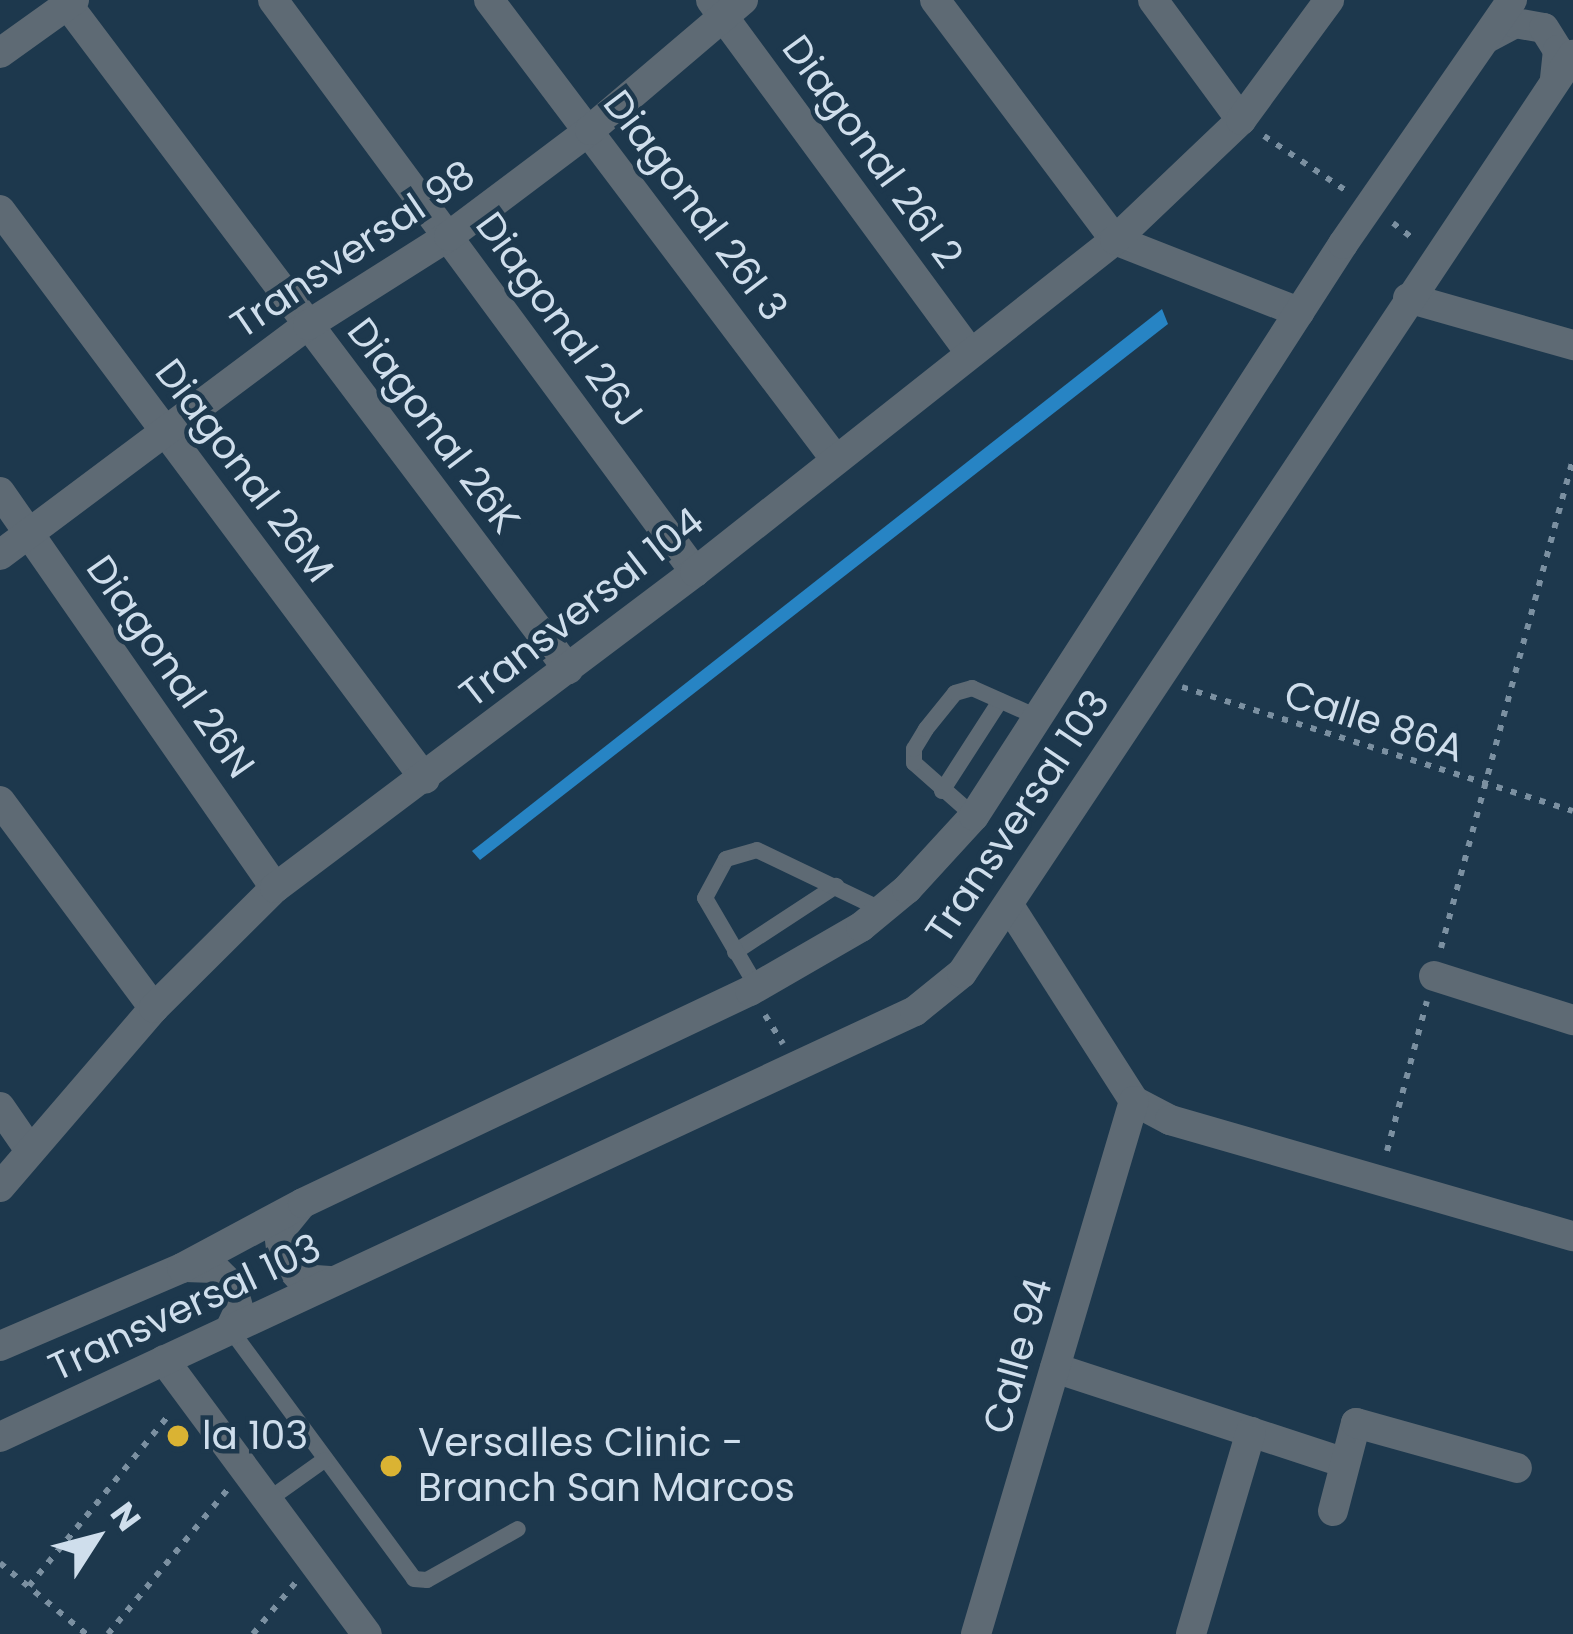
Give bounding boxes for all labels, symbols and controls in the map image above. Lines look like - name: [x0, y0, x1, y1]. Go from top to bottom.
- street label: Diagonal 26I 2: [772, 27, 972, 277]
- street label: Diagonal 26I 3: [593, 82, 797, 330]
- street label: Transversal 98: [222, 151, 484, 349]
- street label: Diagonal 26J: [465, 203, 653, 437]
- street label: Diagonal 26K: [337, 309, 529, 543]
- street label: Diagonal 26M: [145, 350, 343, 592]
- street label: Transversal 104: [451, 498, 713, 718]
- street label: Diagonal 26N: [76, 547, 264, 787]
- street label: Calle 86A: [1278, 671, 1470, 773]
- street label: Transversal 103: [916, 682, 1120, 952]
- street label: Transversal 103: [42, 1225, 328, 1391]
- street label: Calle 94: [974, 1273, 1062, 1439]
- place label: la 103: [202, 1413, 308, 1459]
- place label: Versalles Clinic - Branch San Marcos: [418, 1421, 795, 1512]
- marker: la 103: [165, 1423, 191, 1449]
- marker: Versalles Clinic - Branch San Marcos: [375, 1450, 407, 1482]
- north arrow: [36, 1478, 156, 1598]
- text: N: [99, 1493, 152, 1540]

